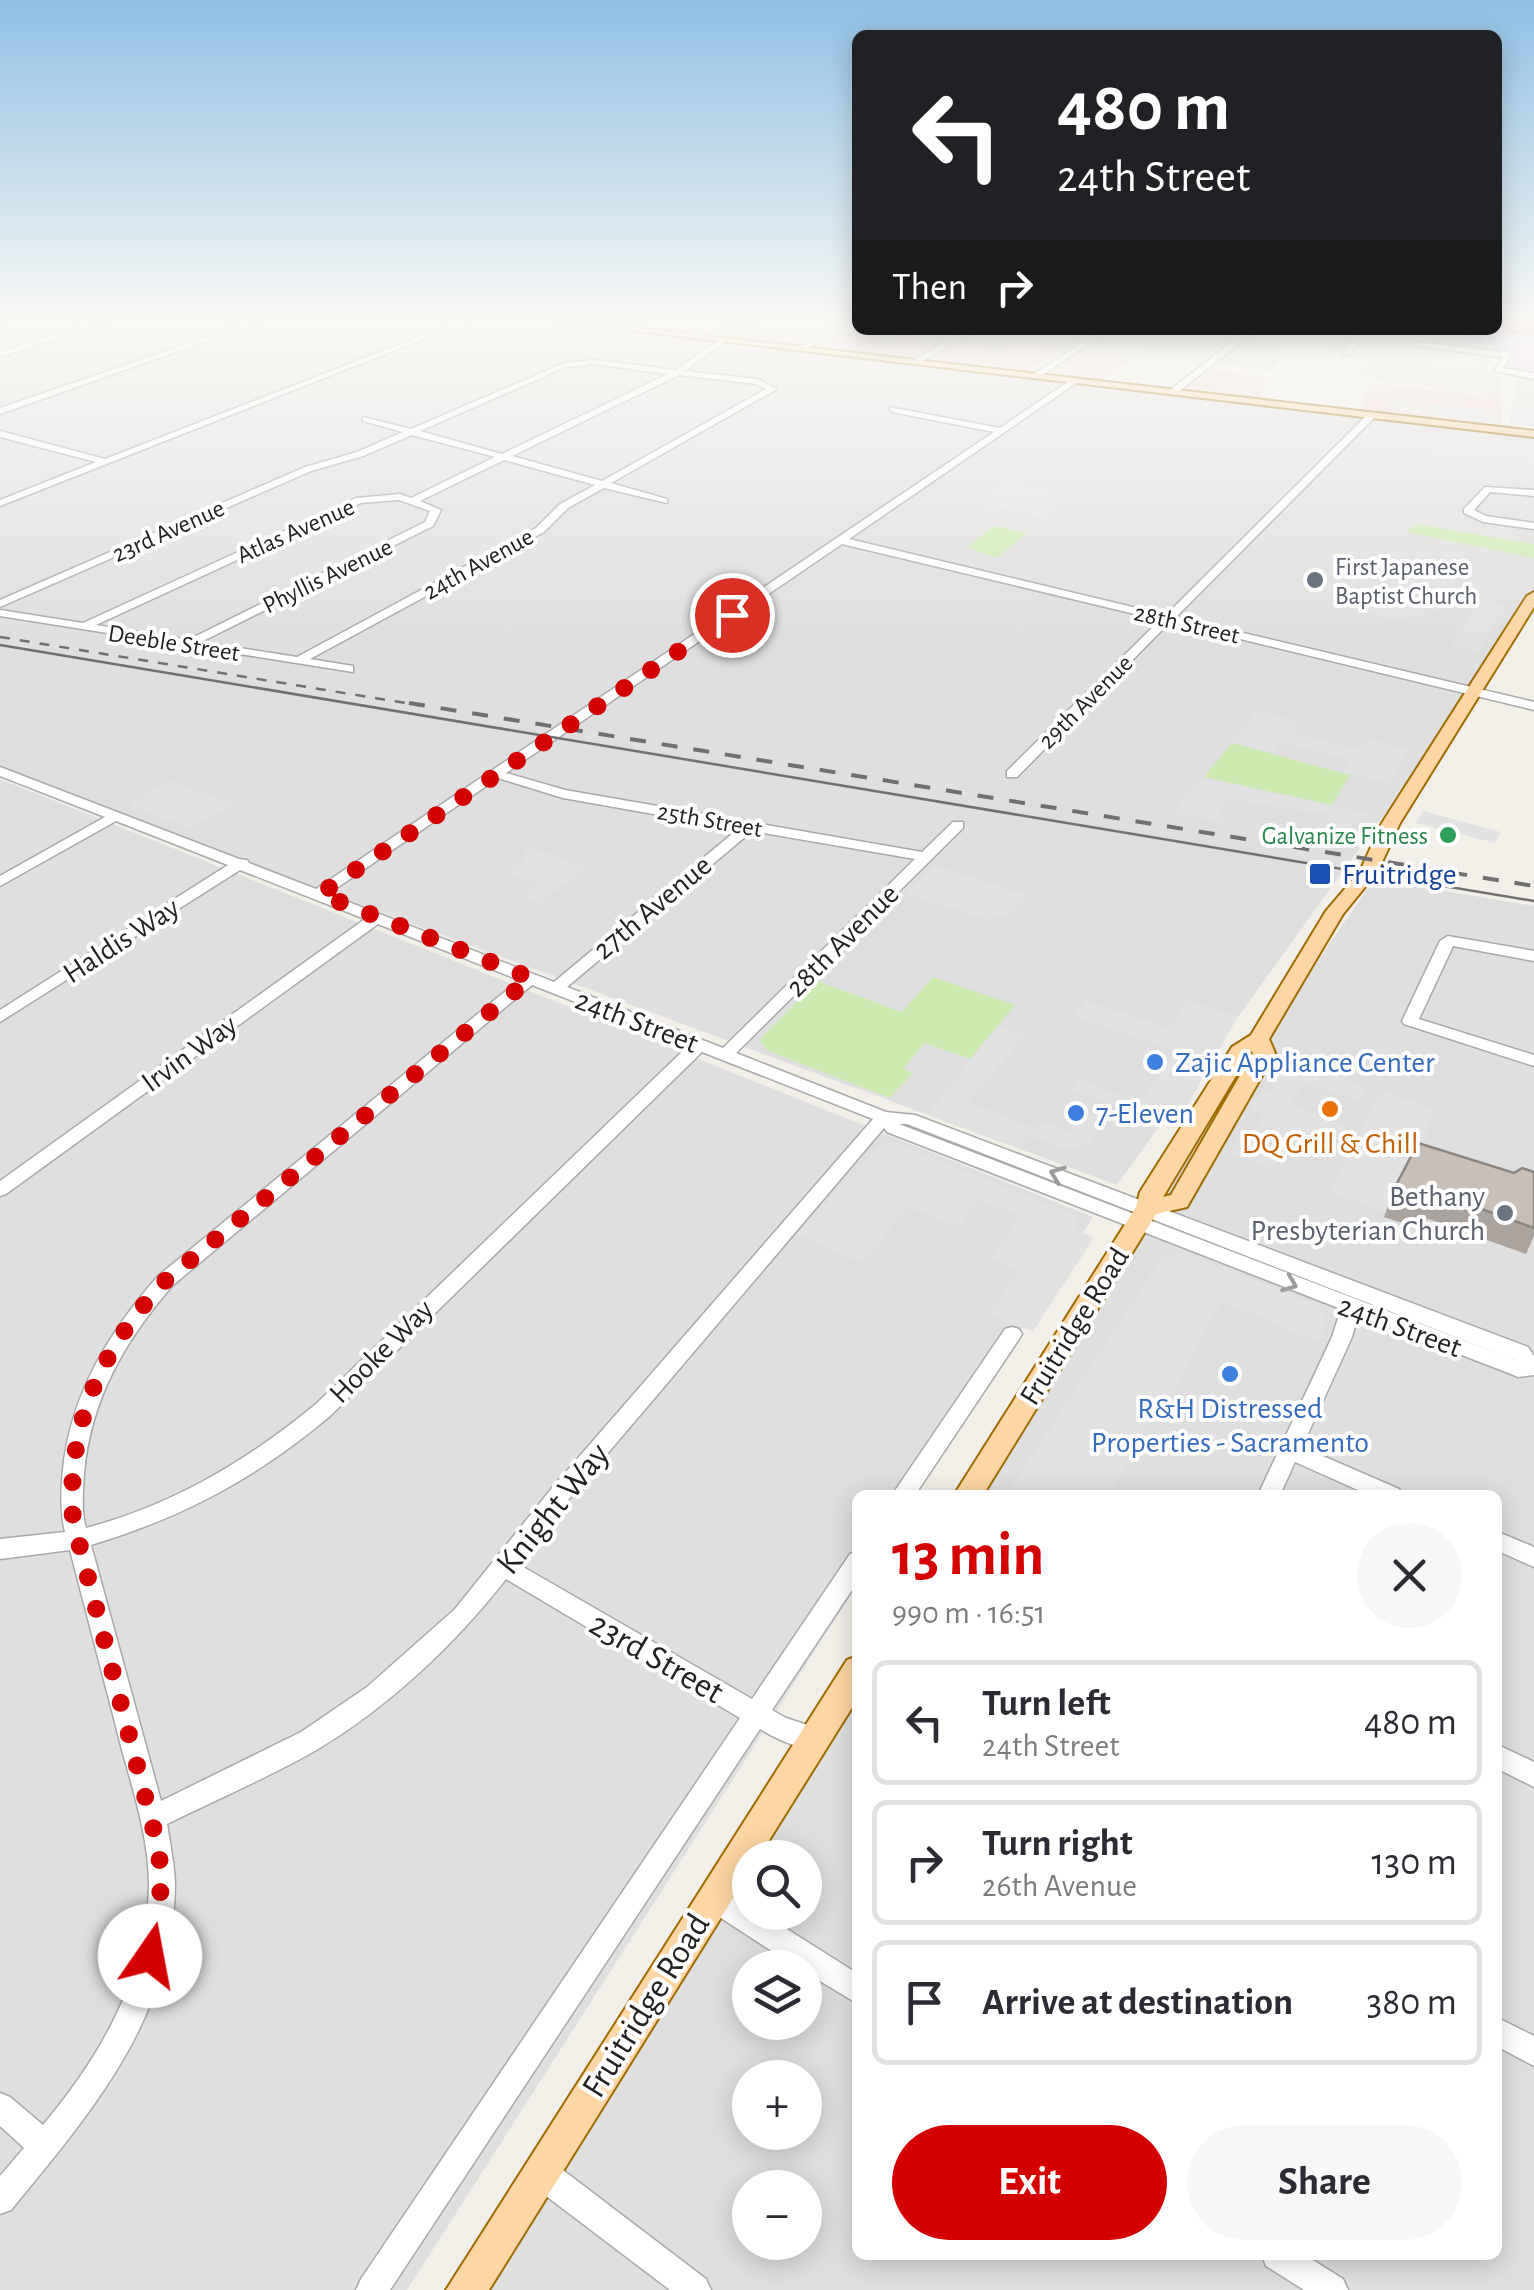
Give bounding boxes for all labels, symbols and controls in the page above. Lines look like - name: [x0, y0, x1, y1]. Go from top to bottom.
- icon: left: [892, 70, 1022, 200]
- text: 480 m: [1057, 73, 1230, 143]
- text: 24th Street: [1057, 155, 1250, 200]
- icon: right: [987, 260, 1042, 315]
- text: Then: [892, 269, 967, 307]
- street label: Atlas Avenue: [233, 494, 358, 568]
- street label: 23rd Avenue: [109, 496, 228, 567]
- street label: 24th Avenue: [420, 524, 538, 605]
- street label: Phyllis Avenue: [259, 534, 396, 618]
- place label: First Japanese Baptist Church: [1335, 555, 1477, 609]
- marker: First Japanese Baptist Church: [1304, 569, 1326, 591]
- pin: [690, 573, 775, 658]
- icon: arrive: [705, 588, 760, 643]
- street label: 28th Street: [1132, 600, 1242, 649]
- street label: Deeble Street: [106, 621, 241, 666]
- street label: 29th Avenue: [1034, 650, 1138, 754]
- street label: 25th Street: [655, 799, 764, 842]
- place label: Galvanize Fitness: [1262, 824, 1428, 849]
- marker: Galvanize Fitness: [1437, 824, 1459, 846]
- street label: 27th Avenue: [588, 850, 717, 965]
- place label: Fruitridge: [1342, 860, 1457, 890]
- marker: Fruitridge: [1307, 861, 1333, 887]
- street label: 28th Avenue: [781, 879, 905, 1003]
- street label: Haldis Way: [58, 892, 185, 989]
- street label: 24th Street: [571, 985, 703, 1059]
- street label: Irvin Way: [136, 1009, 243, 1098]
- place label: Zajic Appliance Center: [1175, 1048, 1435, 1078]
- marker: Zajic Appliance Center: [1144, 1051, 1166, 1073]
- marker: DQ Grill & Chill: [1319, 1098, 1341, 1120]
- place label: 7-Eleven: [1096, 1099, 1194, 1129]
- marker: 7-Eleven: [1065, 1102, 1087, 1124]
- place label: DQ Grill & Chill: [1242, 1129, 1418, 1159]
- one-way arrow: [1049, 1166, 1067, 1186]
- place label: Bethany Presbyterian Church: [1250, 1182, 1485, 1246]
- marker: Bethany Presbyterian Church: [1494, 1202, 1516, 1224]
- street label: Fruitridge Road: [1015, 1243, 1135, 1410]
- one-way arrow: [1280, 1273, 1298, 1293]
- street label: 24th Street: [1334, 1291, 1466, 1363]
- street label: Hooke Way: [324, 1294, 439, 1409]
- marker: R&H Distressed Properties - Sacramento: [1219, 1363, 1241, 1385]
- place label: R&H Distressed Properties - Sacramento: [1091, 1394, 1369, 1458]
- street label: Knight Way: [490, 1437, 616, 1581]
- button: close: [1357, 1523, 1462, 1628]
- text: 13 min: [892, 1526, 1044, 1586]
- text: 990 m · 16:51: [892, 1597, 1046, 1629]
- street label: 23rd Street: [583, 1606, 729, 1710]
- text: Turn left: [982, 1685, 1110, 1723]
- icon: left: [897, 1695, 952, 1750]
- text: 480 m: [1364, 1704, 1457, 1742]
- text: 24th Street: [982, 1730, 1119, 1762]
- text: Turn right: [982, 1825, 1132, 1863]
- icon: right: [897, 1835, 952, 1890]
- map controls: [732, 1840, 822, 2260]
- button: search: [732, 1840, 822, 1930]
- text: 130 m: [1372, 1844, 1457, 1882]
- text: 26th Avenue: [982, 1870, 1137, 1902]
- position arrow: [98, 1904, 202, 2008]
- street label: Fruitridge Road: [576, 1908, 717, 2104]
- button: layers: [732, 1950, 822, 2040]
- icon: arrive: [897, 1975, 952, 2030]
- text: Arrive at destination: [982, 1984, 1293, 2022]
- text: 380 m: [1367, 1984, 1457, 2022]
- button: +: [732, 2060, 822, 2150]
- button: Exit: [892, 2125, 1167, 2240]
- button: Share: [1187, 2125, 1462, 2240]
- button: −: [732, 2170, 822, 2260]

